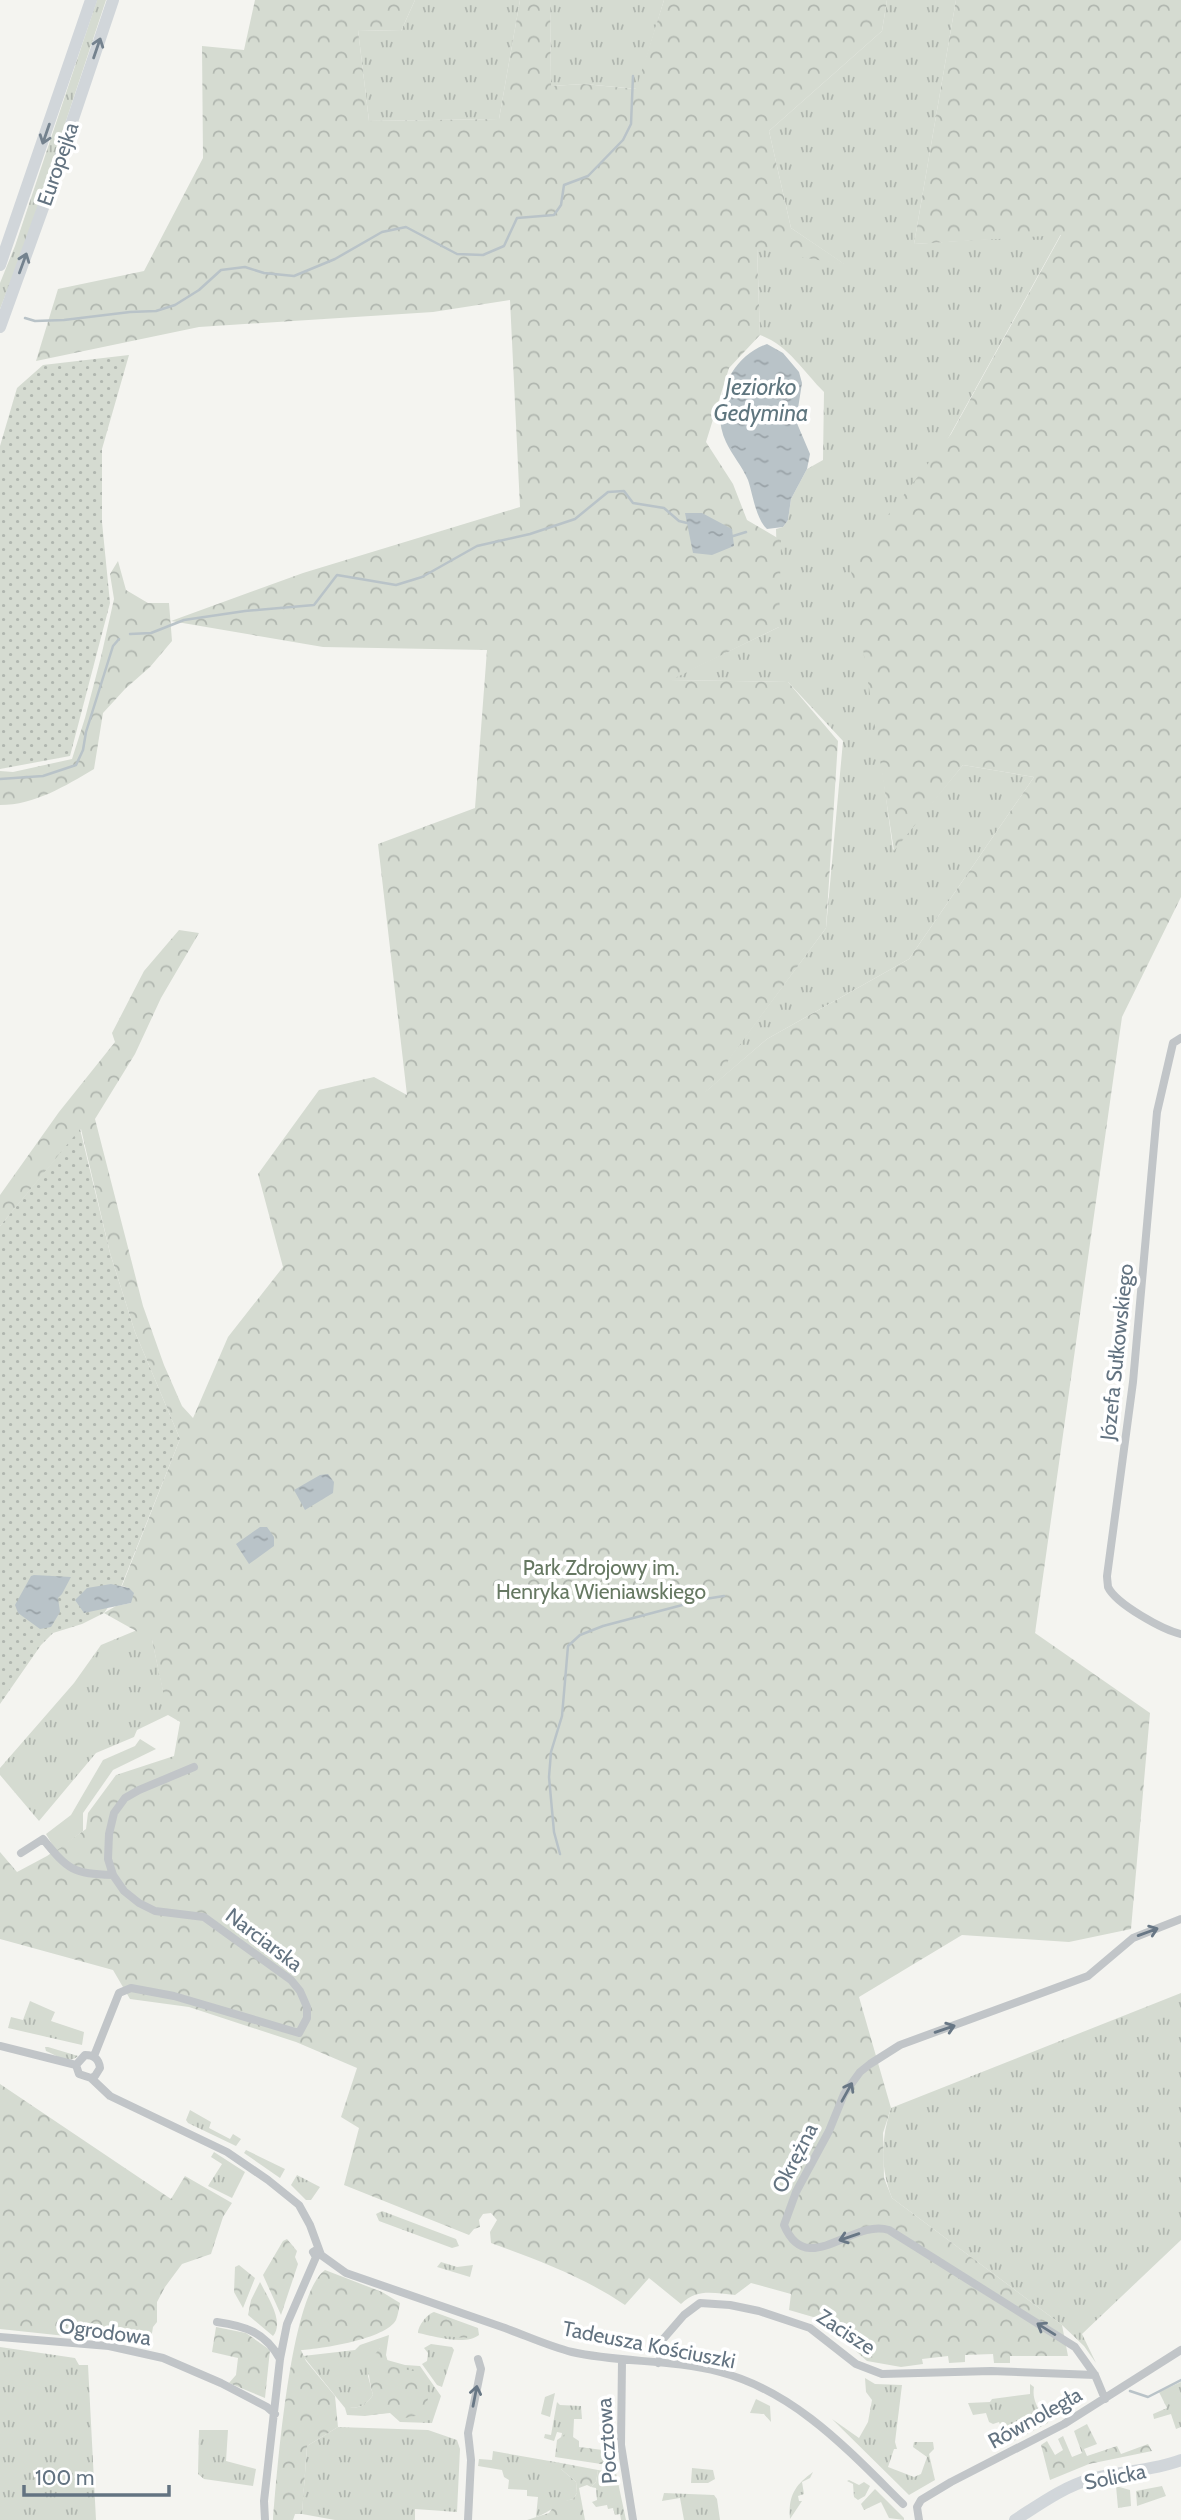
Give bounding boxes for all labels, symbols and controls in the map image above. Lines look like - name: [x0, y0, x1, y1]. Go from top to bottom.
- one-way arrow: [91, 37, 104, 59]
- street label: Europejka: [32, 119, 84, 209]
- one-way arrow: [39, 123, 51, 145]
- one-way arrow: [18, 253, 31, 275]
- water label: Jeziorko Gedymina: [714, 373, 808, 427]
- street label: Józefa Sułkowskiego: [1095, 1262, 1138, 1443]
- park label: Park Zdrojowy im. Henryka Wieniawskiego: [496, 1555, 706, 1604]
- street label: Narciarska: [221, 1903, 308, 1977]
- one-way arrow: [1136, 1925, 1158, 1937]
- one-way arrow: [934, 2022, 956, 2035]
- one-way arrow: [840, 2082, 854, 2102]
- street label: Okrężna: [766, 2119, 823, 2197]
- one-way arrow: [838, 2232, 860, 2244]
- street label: Zacisze: [812, 2304, 880, 2360]
- street label: Ogrodowa: [57, 2313, 153, 2350]
- street label: Tadeusza Kościuszki: [560, 2315, 738, 2374]
- one-way arrow: [1037, 2321, 1057, 2335]
- street label: Równoległa: [984, 2382, 1086, 2454]
- one-way arrow: [469, 2385, 483, 2408]
- street label: Pocztowa: [591, 2397, 622, 2485]
- scale bar: [24, 2454, 170, 2498]
- street label: Solicka: [1082, 2458, 1148, 2495]
- text: 100 m: [35, 2465, 94, 2490]

